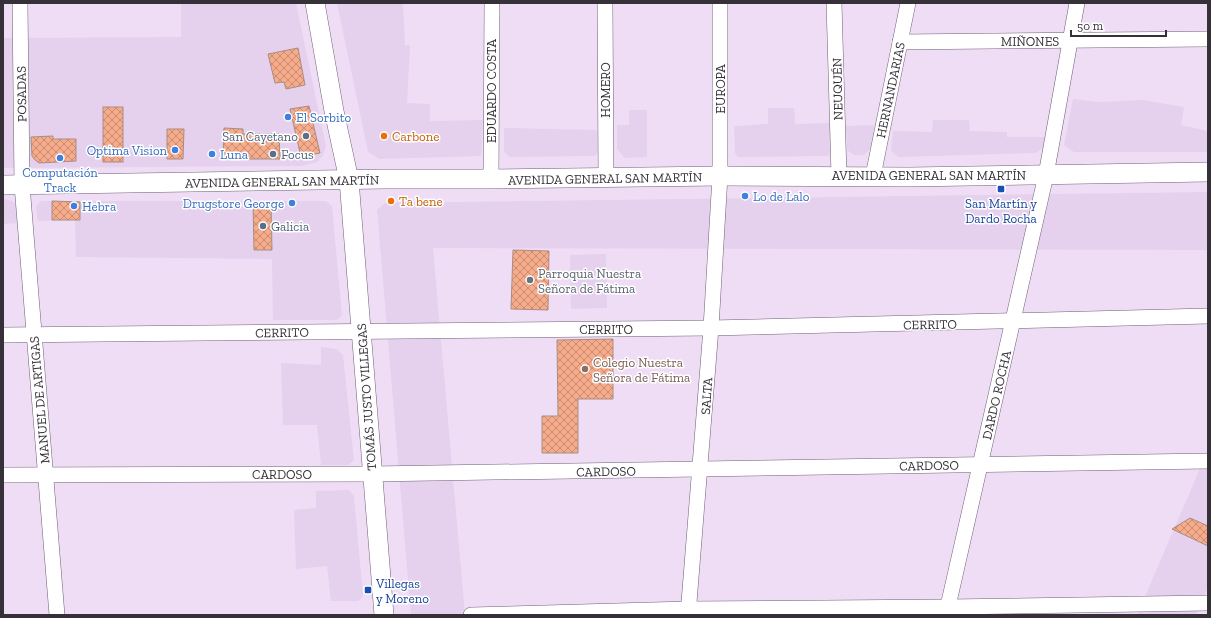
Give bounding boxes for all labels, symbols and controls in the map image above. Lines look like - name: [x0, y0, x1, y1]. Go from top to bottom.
- scale bar: [1071, 12, 1166, 38]
- text: 50 m: [1077, 19, 1104, 33]
- street label: MIÑONES: [1001, 34, 1059, 49]
- street label: EDUARDO COSTA: [484, 38, 499, 143]
- street label: HERNANDARIAS: [873, 41, 908, 139]
- street label: NEUQUÉN: [829, 57, 846, 120]
- street label: HOMERO: [598, 62, 613, 118]
- street label: EUROPA: [713, 64, 728, 114]
- street label: POSADAS: [14, 66, 29, 122]
- place label: El Sorbito: [296, 110, 352, 125]
- marker: El Sorbito: [283, 112, 293, 122]
- place label: San Cayetano: [222, 129, 298, 144]
- place label: Carbone: [392, 129, 439, 144]
- marker: San Cayetano: [301, 131, 311, 141]
- marker: Carbone: [379, 131, 389, 141]
- place label: Optima Vision: [87, 143, 168, 158]
- marker: Optima Vision: [170, 145, 180, 155]
- place label: Luna: [220, 147, 249, 162]
- place label: Focus: [281, 147, 314, 162]
- marker: Luna: [207, 149, 217, 159]
- marker: Focus: [268, 149, 278, 159]
- marker: Computación Track: [55, 153, 65, 163]
- place label: Computación Track: [22, 165, 98, 195]
- street label: AVENIDA GENERAL SAN MARTÍN: [832, 168, 1027, 183]
- street label: AVENIDA GENERAL SAN MARTÍN: [508, 169, 703, 188]
- street label: AVENIDA GENERAL SAN MARTÍN: [185, 172, 380, 191]
- marker: San Martín y Dardo Rocha: [996, 184, 1006, 194]
- place label: Lo de Lalo: [753, 189, 810, 204]
- marker: Lo de Lalo: [740, 191, 750, 201]
- place label: Ta bene: [399, 194, 443, 209]
- place label: Drugstore George: [183, 196, 284, 211]
- marker: Ta bene: [386, 196, 396, 206]
- place label: San Martín y Dardo Rocha: [965, 196, 1038, 226]
- marker: Drugstore George: [287, 198, 297, 208]
- place label: Hebra: [82, 199, 117, 214]
- marker: Hebra: [69, 201, 79, 211]
- place label: Galicia: [271, 219, 310, 234]
- marker: Galicia: [258, 221, 268, 231]
- place label: Parroquia Nuestra Señora de Fátima: [538, 266, 642, 296]
- marker: Parroquia Nuestra Señora de Fátima: [525, 275, 535, 285]
- street label: CERRITO: [903, 317, 957, 332]
- street label: CERRITO: [579, 322, 633, 337]
- street label: TOMÁS JUSTO VILLEGAS: [354, 323, 379, 471]
- street label: CERRITO: [255, 325, 309, 340]
- street label: MANUEL DE ARTIGAS: [26, 335, 53, 464]
- street label: DARDO ROCHA: [979, 349, 1014, 441]
- place label: Colegio Nuestra Señora de Fátima: [593, 355, 691, 385]
- marker: Colegio Nuestra Señora de Fátima: [580, 364, 590, 374]
- street label: SALTA: [698, 376, 715, 415]
- street label: CARDOSO: [899, 457, 959, 474]
- street label: CARDOSO: [576, 463, 636, 480]
- street label: CARDOSO: [252, 467, 312, 482]
- place label: Villegas y Moreno: [375, 576, 429, 606]
- marker: Villegas y Moreno: [363, 585, 373, 595]

